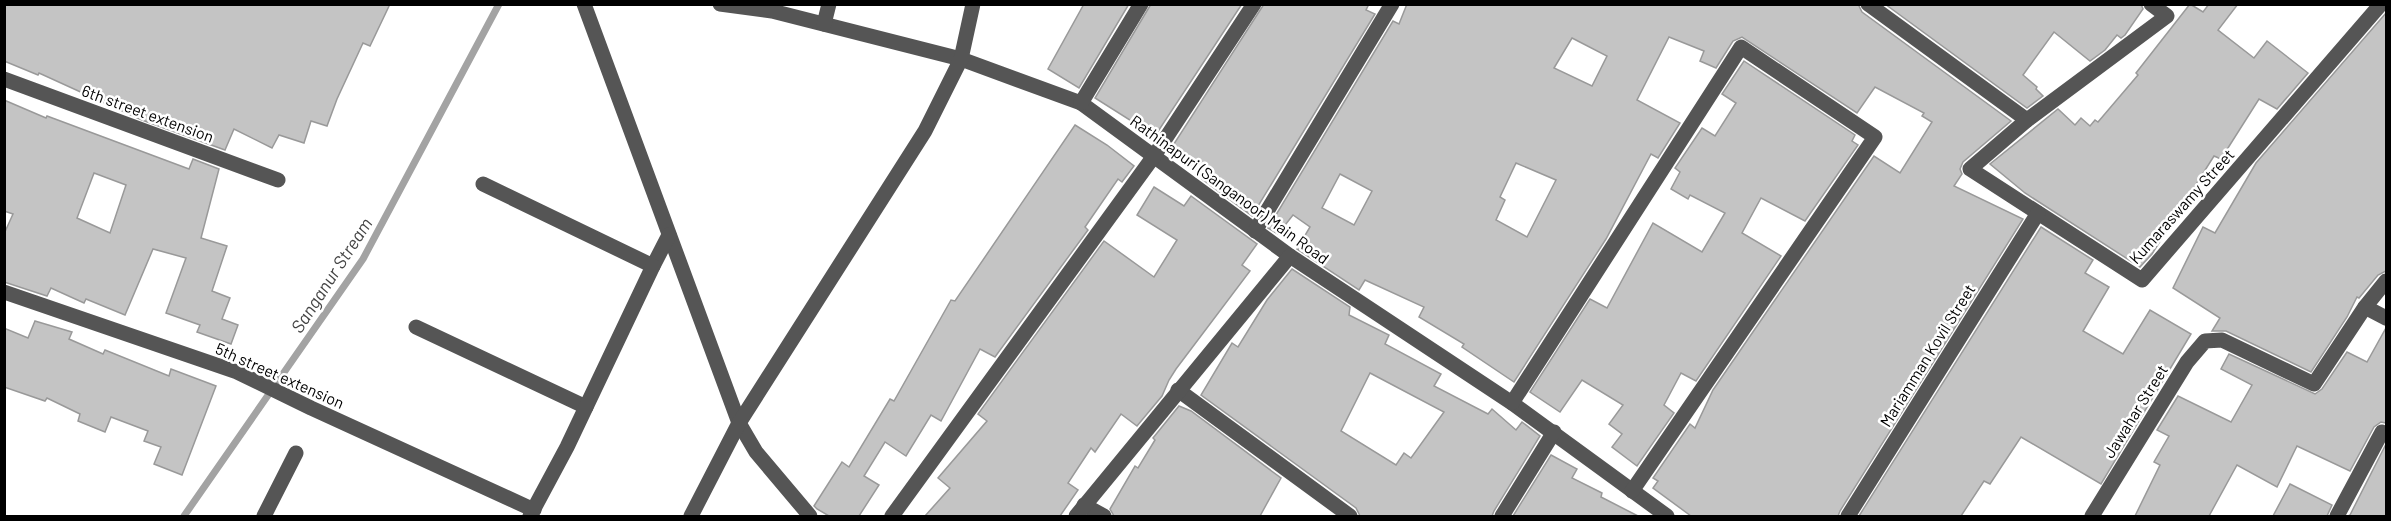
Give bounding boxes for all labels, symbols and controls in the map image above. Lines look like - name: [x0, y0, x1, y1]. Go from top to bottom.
- street label: 6th street extension: [79, 80, 217, 146]
- street label: Rathinapuri (Sanganoor) Main Road: [1127, 111, 1333, 267]
- street label: Kumaraswamy Street: [2124, 145, 2238, 267]
- water label: Sanganur Stream: [286, 213, 376, 337]
- street label: Mariamman Kovil Street: [1875, 280, 1979, 430]
- street label: 5th street extension: [213, 338, 347, 412]
- street label: Jawahar Street: [2099, 361, 2171, 461]

